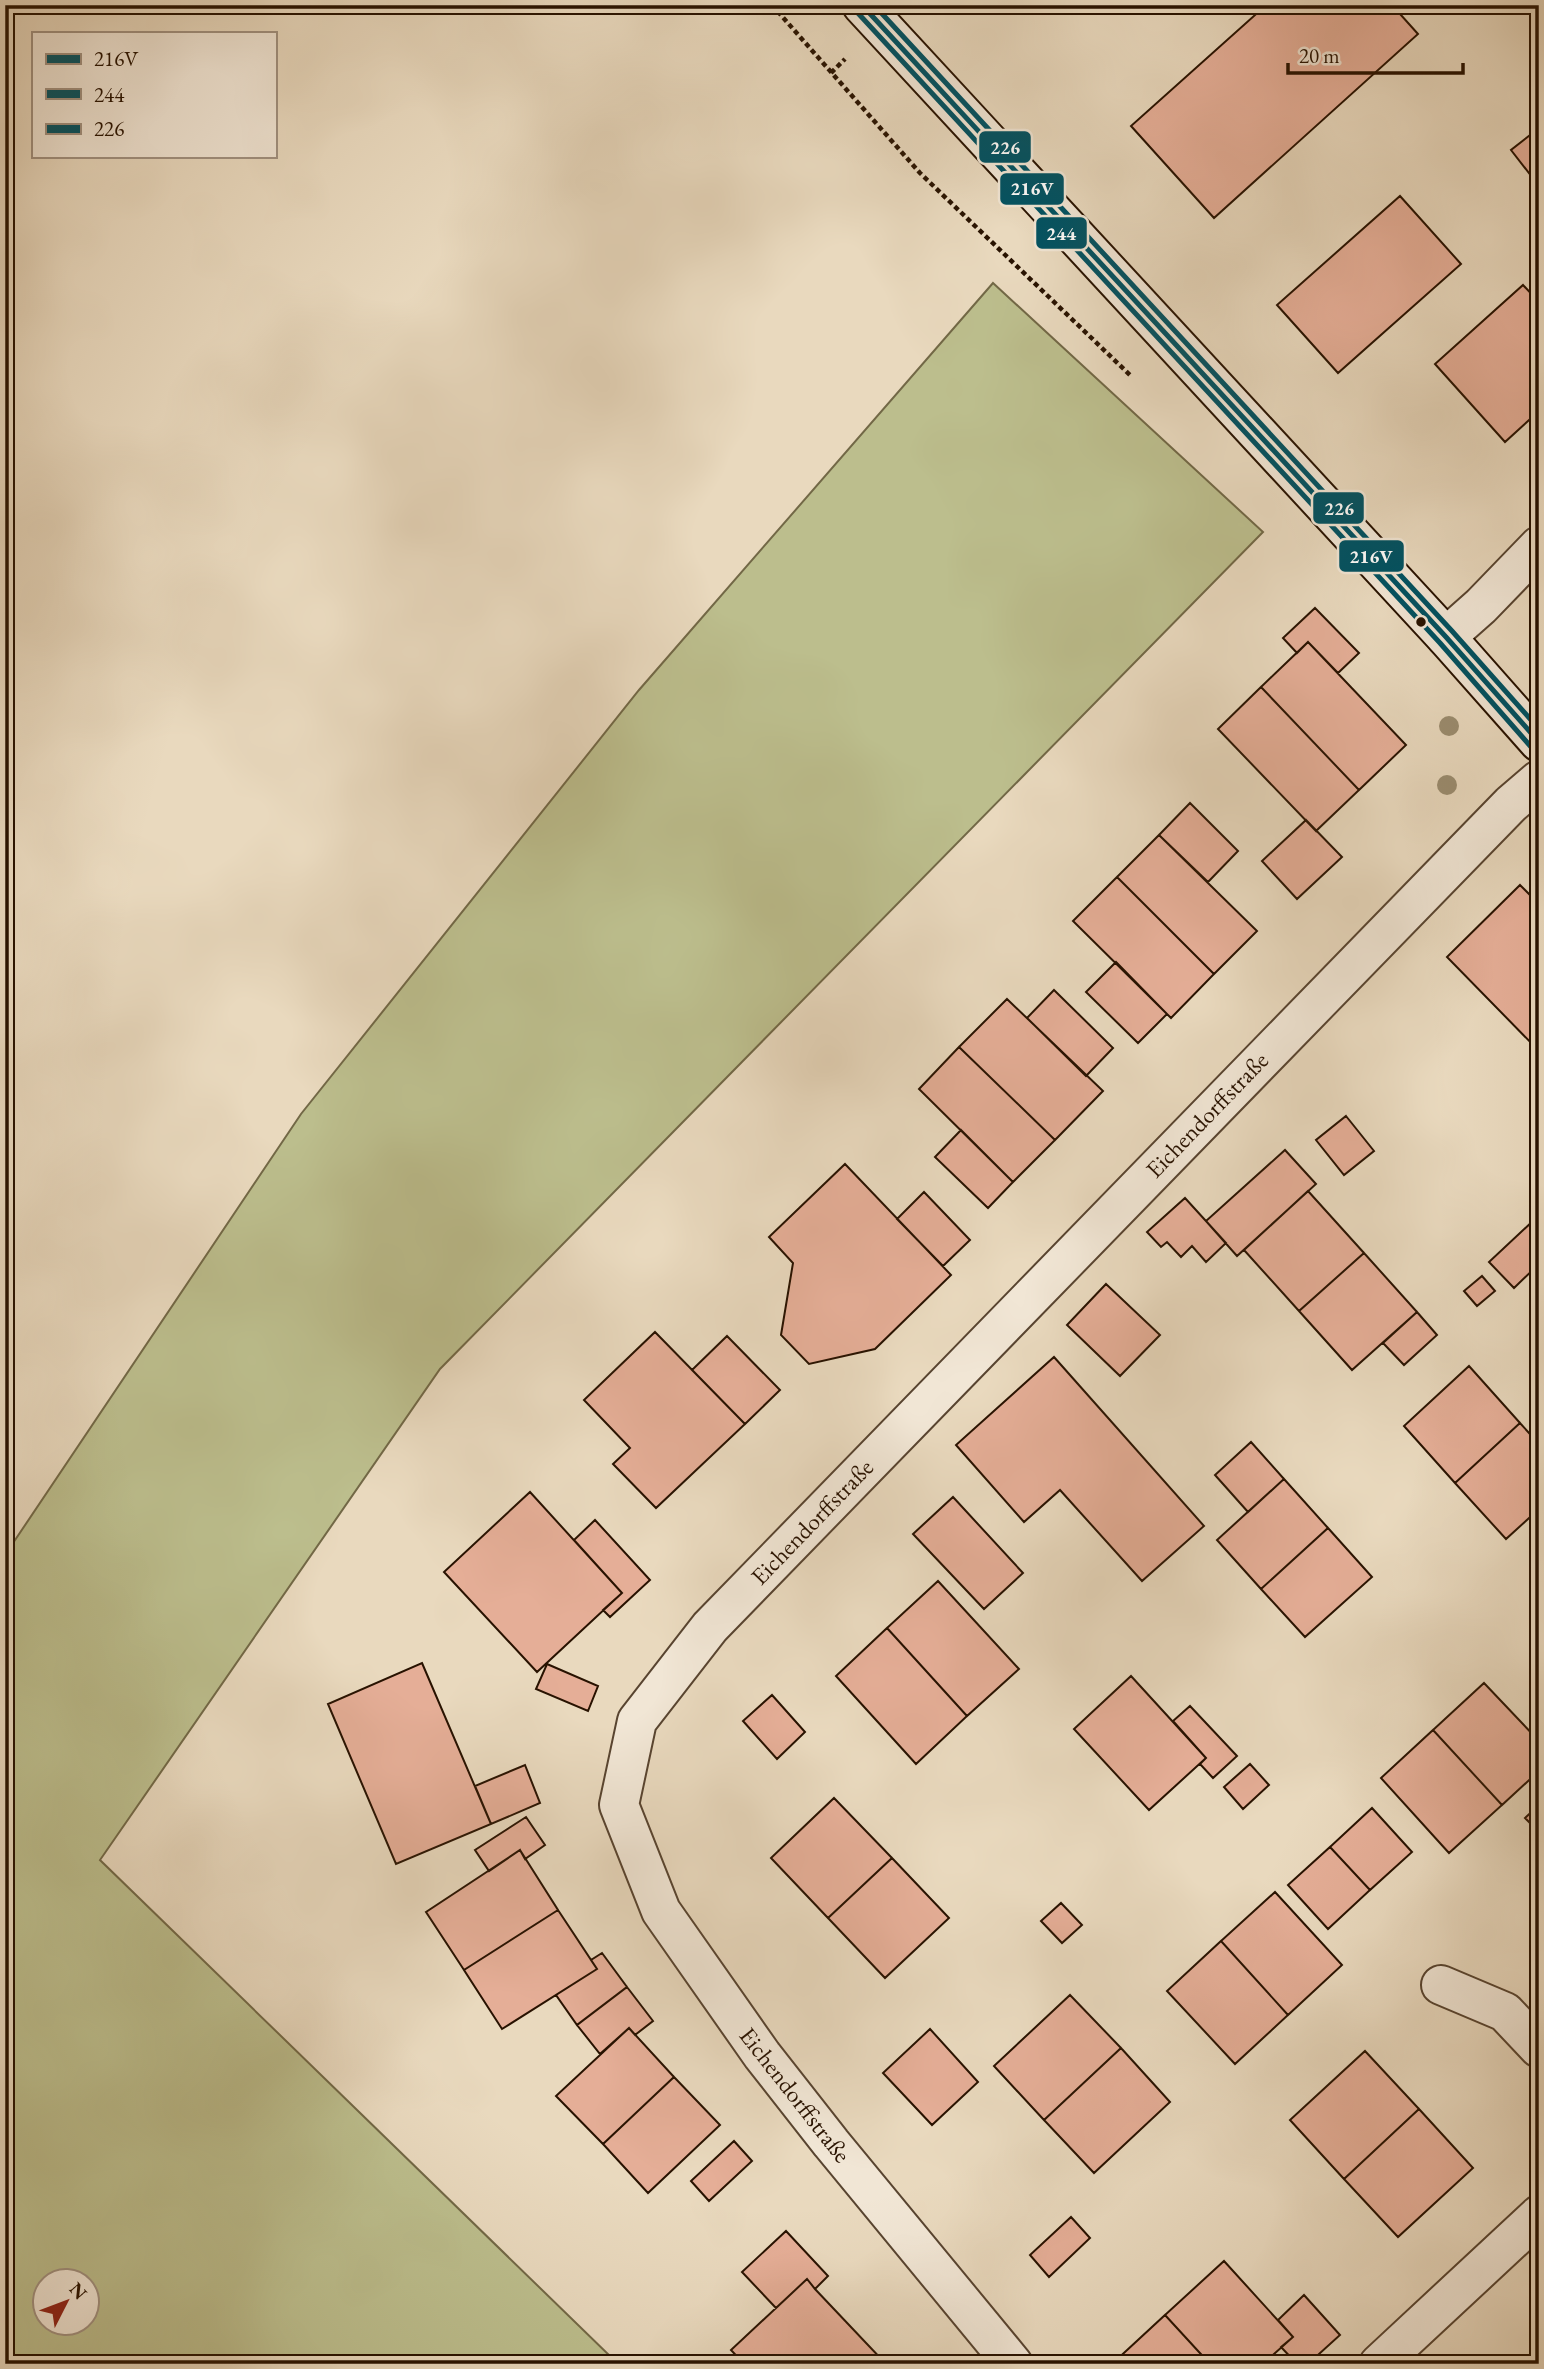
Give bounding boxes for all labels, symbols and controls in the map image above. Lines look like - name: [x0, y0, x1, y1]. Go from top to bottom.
- legend: [32, 32, 276, 158]
- scale bar: [1288, 32, 1464, 76]
- text: 20 m: [1299, 42, 1340, 69]
- text: 216V: [94, 45, 139, 72]
- text: 244: [94, 81, 125, 108]
- text: 226: [94, 115, 124, 142]
- line badge: 226: [978, 130, 1032, 164]
- text: 226: [990, 135, 1020, 160]
- line badge: 216V: [999, 172, 1065, 206]
- text: 216V: [1010, 176, 1054, 201]
- line badge: 244: [1035, 216, 1088, 250]
- text: 244: [1046, 221, 1077, 246]
- line badge: 226: [1312, 491, 1365, 525]
- text: 226: [1324, 496, 1354, 521]
- line badge: 216V: [1338, 539, 1405, 573]
- text: 216V: [1349, 544, 1393, 569]
- unlabelled marker: [1414, 615, 1428, 629]
- street label: Eichendorffstraße: [1139, 1045, 1275, 1184]
- street label: Eichendorffstraße: [744, 1452, 880, 1591]
- street label: Eichendorffstraße: [733, 2021, 858, 2169]
- north arrow: [32, 2268, 102, 2338]
- text: N: [64, 2277, 93, 2306]

